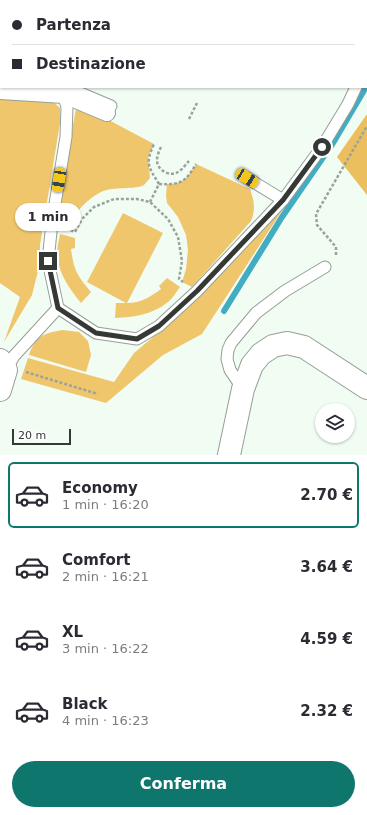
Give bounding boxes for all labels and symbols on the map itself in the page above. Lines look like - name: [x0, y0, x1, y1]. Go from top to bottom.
- route start: [313, 138, 331, 156]
- car: [51, 167, 67, 193]
- car: [234, 167, 260, 189]
- callout: 1 min: [15, 203, 81, 231]
- route end: [39, 252, 57, 270]
- scale bar: [12, 427, 71, 446]

